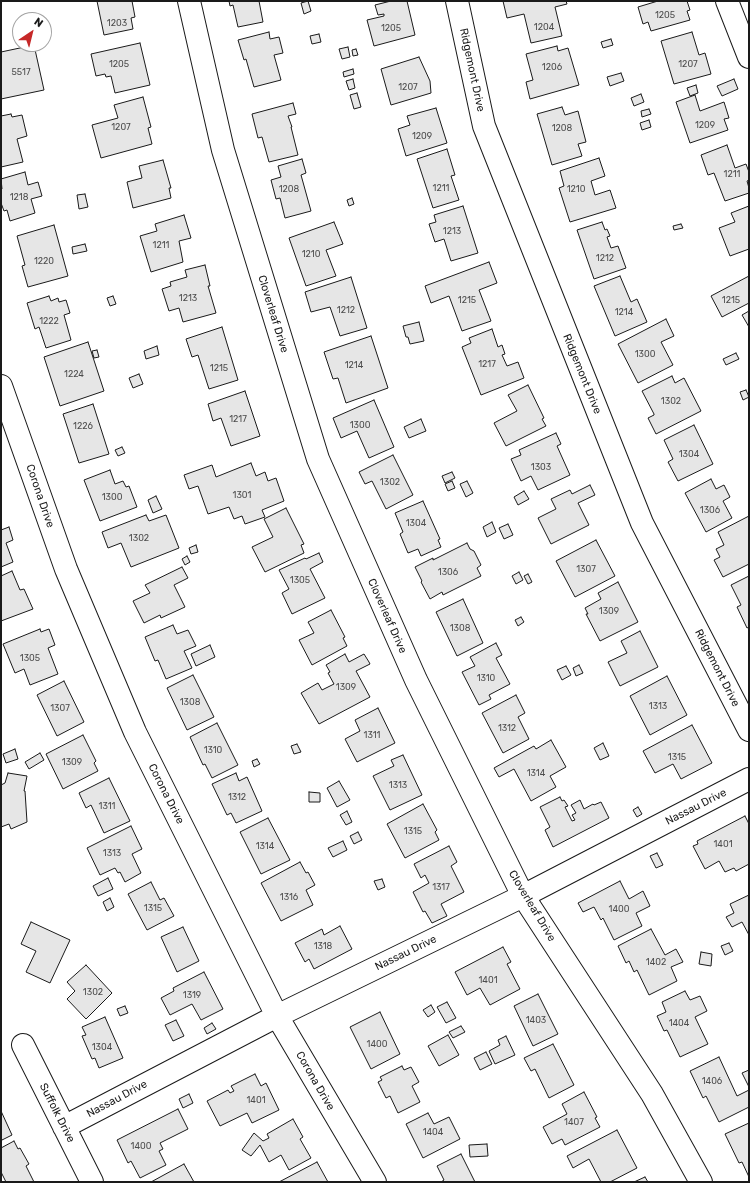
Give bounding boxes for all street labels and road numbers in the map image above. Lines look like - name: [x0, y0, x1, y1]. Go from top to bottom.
- street label: Ridgemont Drive: [457, 27, 487, 113]
- street label: Cloverleaf Drive: [255, 274, 291, 354]
- street label: Ridgemont Drive: [560, 332, 604, 416]
- street label: Corona Drive: [23, 463, 57, 529]
- street label: Cloverleaf Drive: [365, 577, 409, 655]
- street label: Ridgemont Drive: [692, 627, 742, 709]
- street label: Corona Drive: [145, 762, 187, 826]
- street label: Nassau Drive: [663, 786, 729, 828]
- street label: Cloverleaf Drive: [506, 868, 558, 944]
- street label: Nassau Drive: [373, 932, 439, 974]
- street label: Corona Drive: [293, 1049, 337, 1113]
- street label: Nassau Drive: [84, 1077, 150, 1121]
- street label: Suffolk Drive: [36, 1081, 78, 1145]

